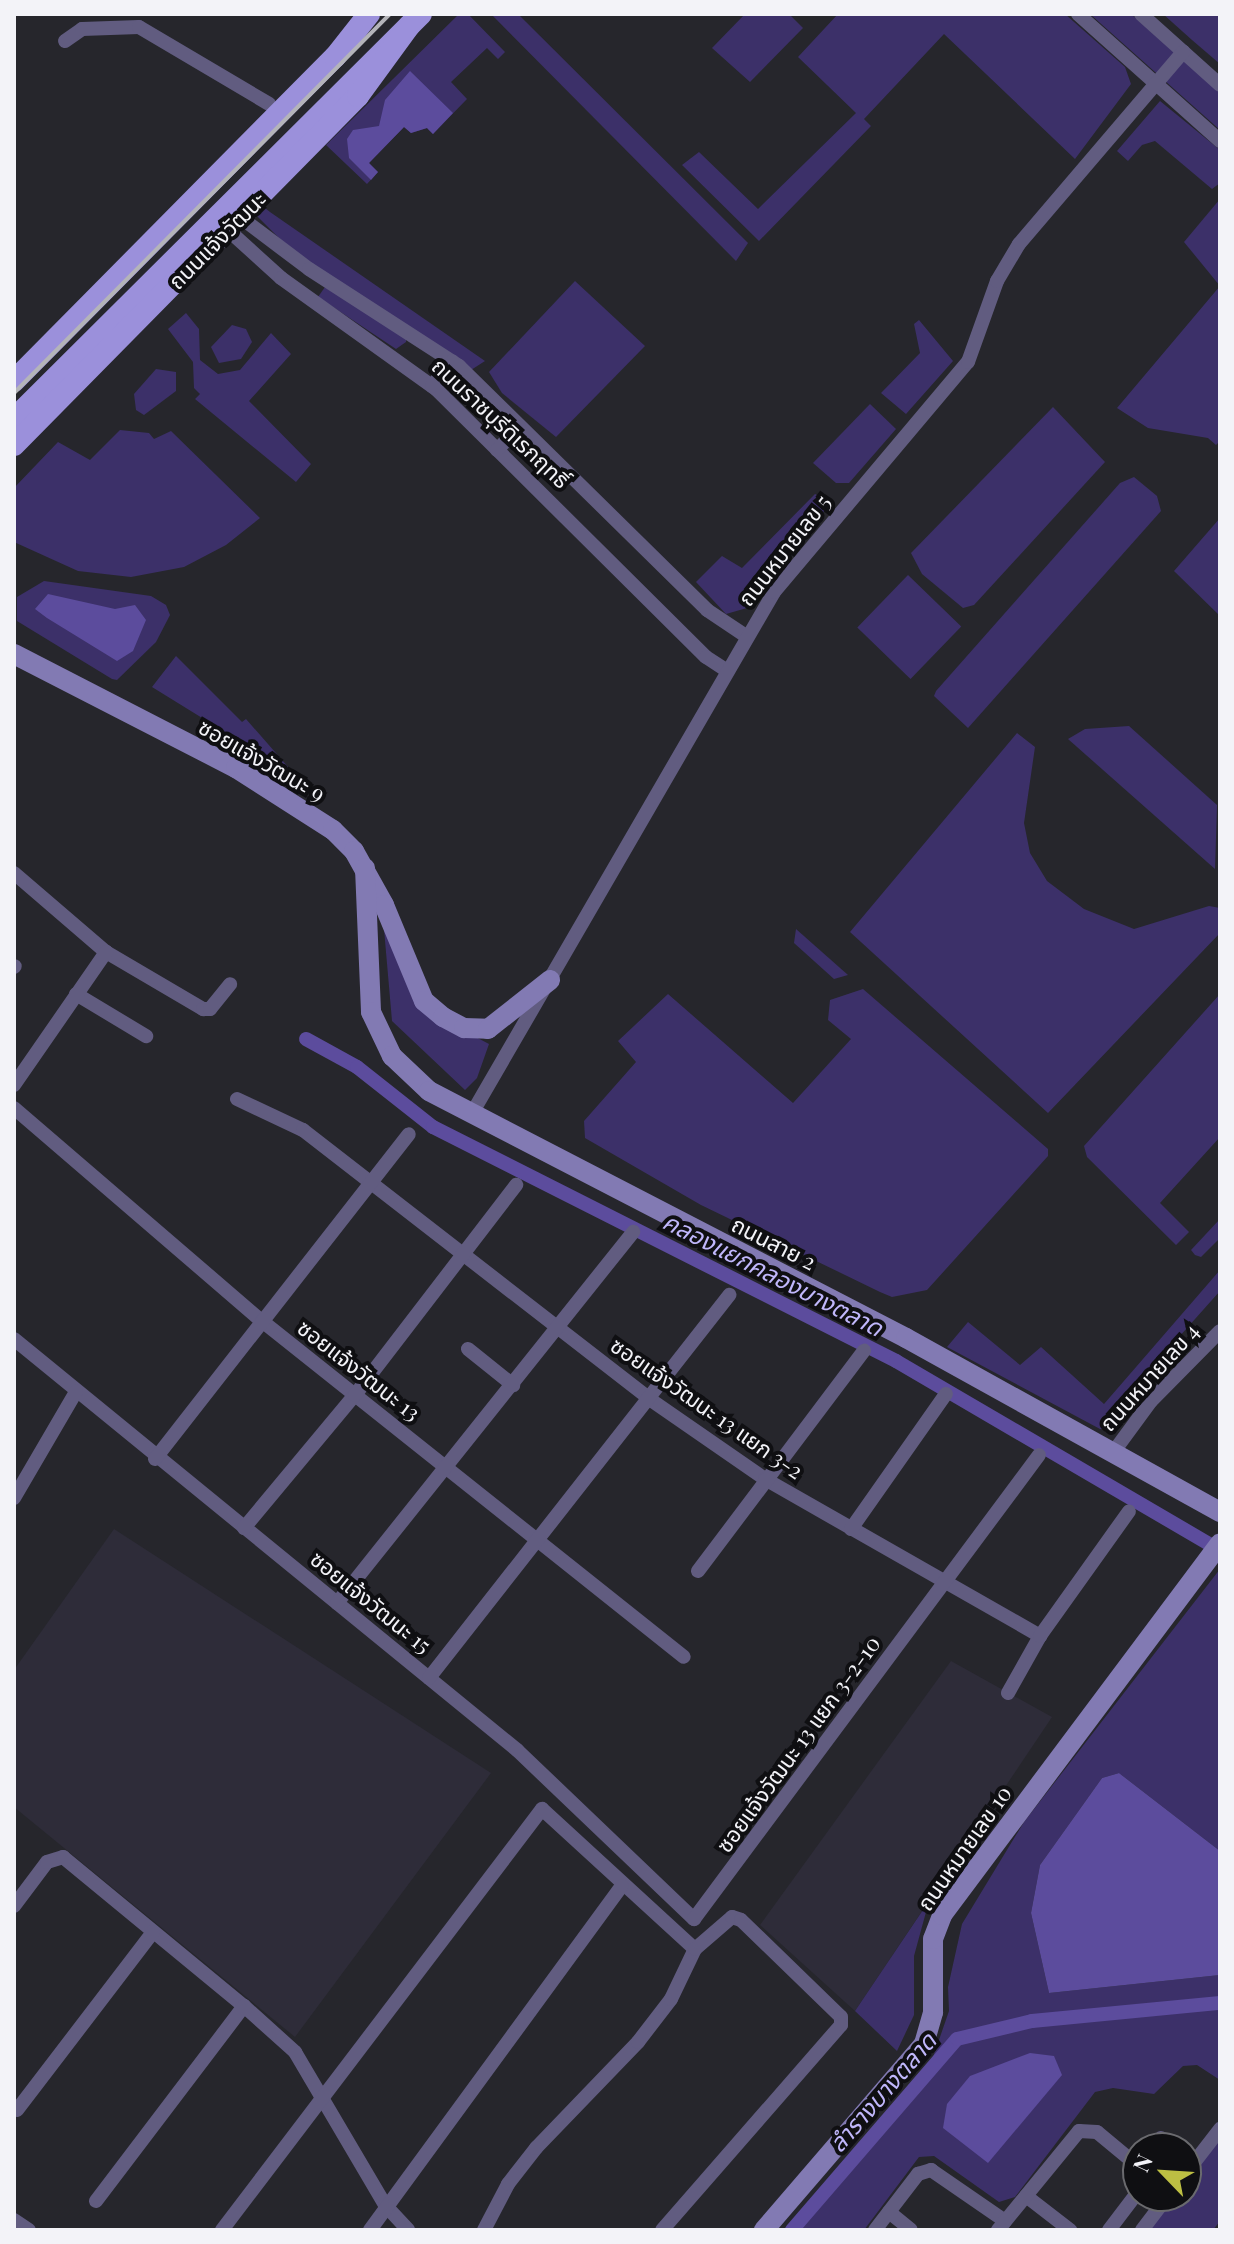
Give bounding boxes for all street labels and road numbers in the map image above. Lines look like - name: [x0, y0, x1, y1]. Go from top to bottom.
- street label: ถนนแจ้งวัฒนะ: [163, 186, 271, 294]
- street label: ถนนราชบุรีดิเรกฤทธิ์: [427, 353, 575, 493]
- street label: ถนนหมายเลข 5: [732, 489, 836, 611]
- street label: ซอยแจ้งวัฒนะ 9: [194, 713, 330, 807]
- street label: ถนนสาย 2: [728, 1211, 820, 1275]
- street label: ซอยแจ้งวัฒนะ 13: [293, 1314, 425, 1426]
- street label: ถนนหมายเลข 4: [1094, 1318, 1204, 1436]
- street label: ซอยแจ้งวัฒนะ 13 แยก 3-2: [606, 1332, 808, 1484]
- street label: ซอยแจ้งวัฒนะ 15: [305, 1545, 437, 1659]
- street label: ซอยแจ้งวัฒนะ 13 แยก 3-2-10: [711, 1631, 885, 1857]
- street label: ถนนหมายเลข 10: [911, 1780, 1017, 1916]

